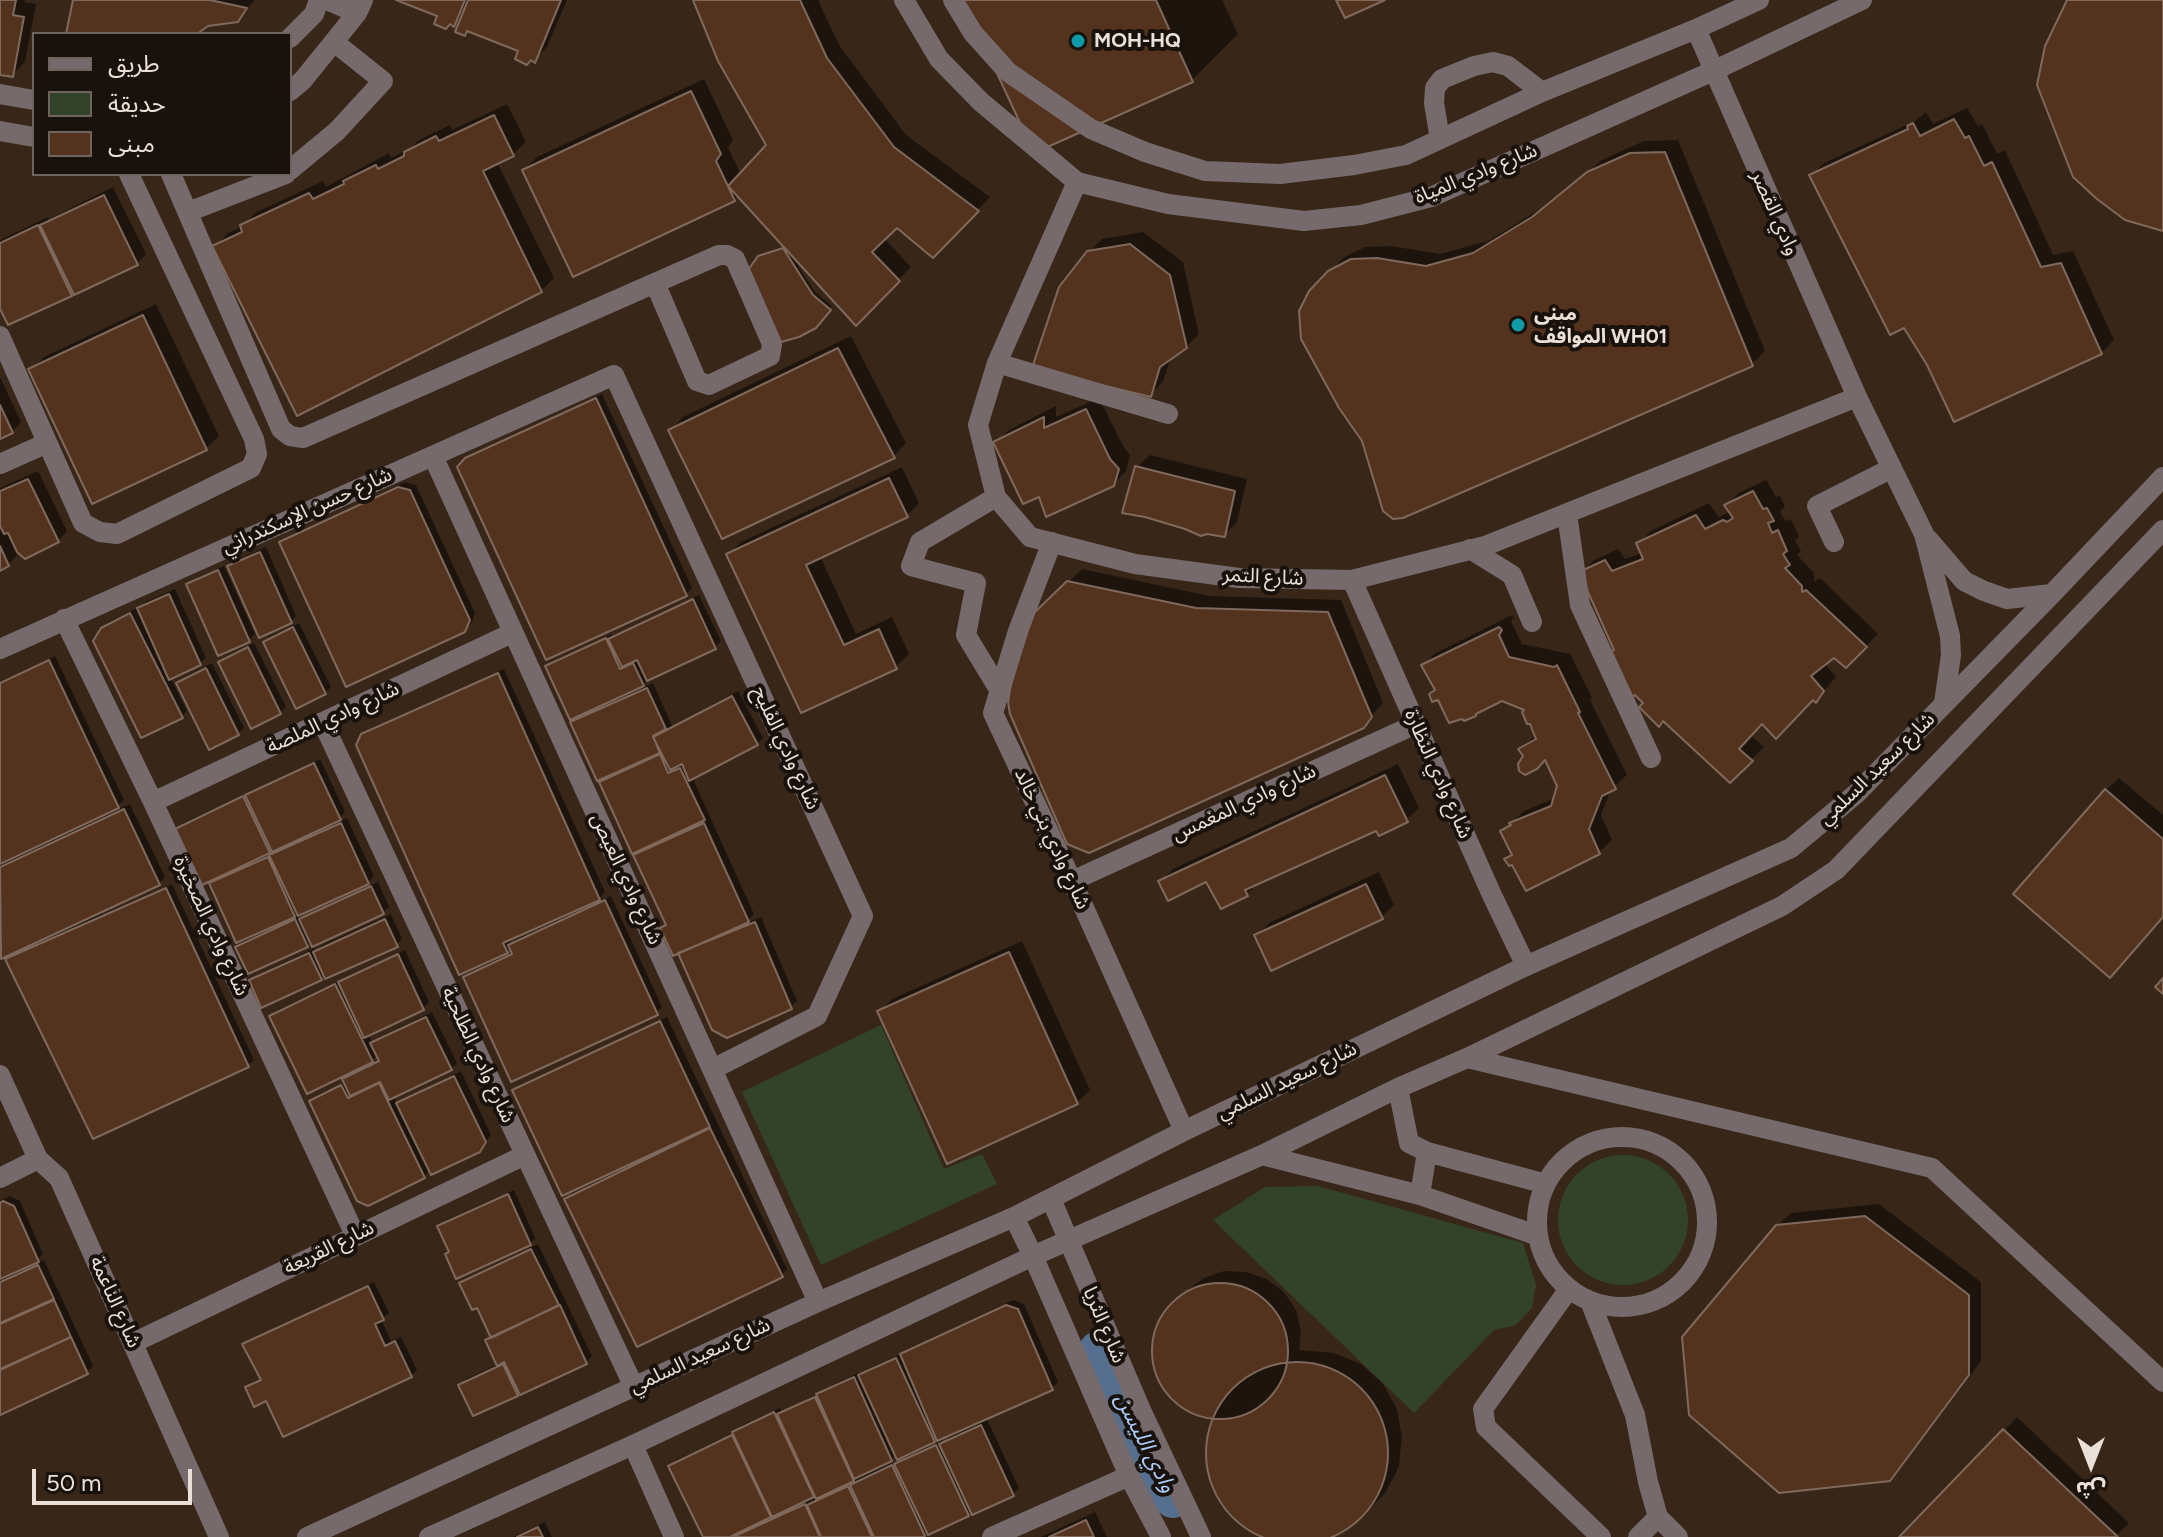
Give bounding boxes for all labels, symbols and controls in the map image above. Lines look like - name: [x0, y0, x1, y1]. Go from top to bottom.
- place label: MOH-HQ: [1094, 29, 1181, 53]
- legend: [32, 32, 292, 176]
- marker: MOH-HQ: [1069, 32, 1087, 50]
- text: طريق: [108, 49, 160, 78]
- text: حديقة: [108, 89, 166, 118]
- text: مبنى: [108, 129, 155, 158]
- street label: شارع وادي المياة: [1411, 138, 1541, 210]
- street label: وادي القصر: [1746, 167, 1804, 259]
- place label: مبنى المواقف WH01: [1534, 302, 1667, 349]
- marker: مبنى المواقف WH01: [1509, 316, 1527, 334]
- street label: شارع حسن الإسكندراني: [218, 463, 396, 559]
- street label: شارع التمر: [1222, 563, 1304, 591]
- street label: شارع وادي الملصة: [263, 677, 403, 759]
- street label: شارع وادي الفليح: [747, 682, 825, 814]
- street label: شارع وادي النظارة: [1399, 706, 1477, 842]
- street label: شارع سعيد السلمي: [1814, 707, 1940, 831]
- street label: شارع وادي المغمس: [1168, 759, 1320, 847]
- street label: شارع وادي بني خالد: [1009, 765, 1095, 913]
- street label: شارع وادي العيص: [585, 809, 667, 949]
- street label: شارع وادي الصخيرة: [168, 852, 254, 1000]
- street label: شارع وادي الطلحية: [436, 983, 520, 1127]
- street label: شارع سعيد السلمي: [1213, 1037, 1361, 1125]
- street label: شارع القريعة: [280, 1216, 378, 1280]
- street label: شارع الناعمة: [84, 1252, 146, 1352]
- street label: شارع الثريا: [1077, 1283, 1131, 1367]
- street label: شارع سعيد السلمي: [626, 1313, 774, 1399]
- water label: وادي الليسن: [1109, 1389, 1181, 1497]
- north arrow: [2051, 1425, 2131, 1505]
- scale bar: [36, 1453, 196, 1503]
- text: 50 m: [46, 1468, 102, 1497]
- text: ش: [2076, 1476, 2106, 1503]

